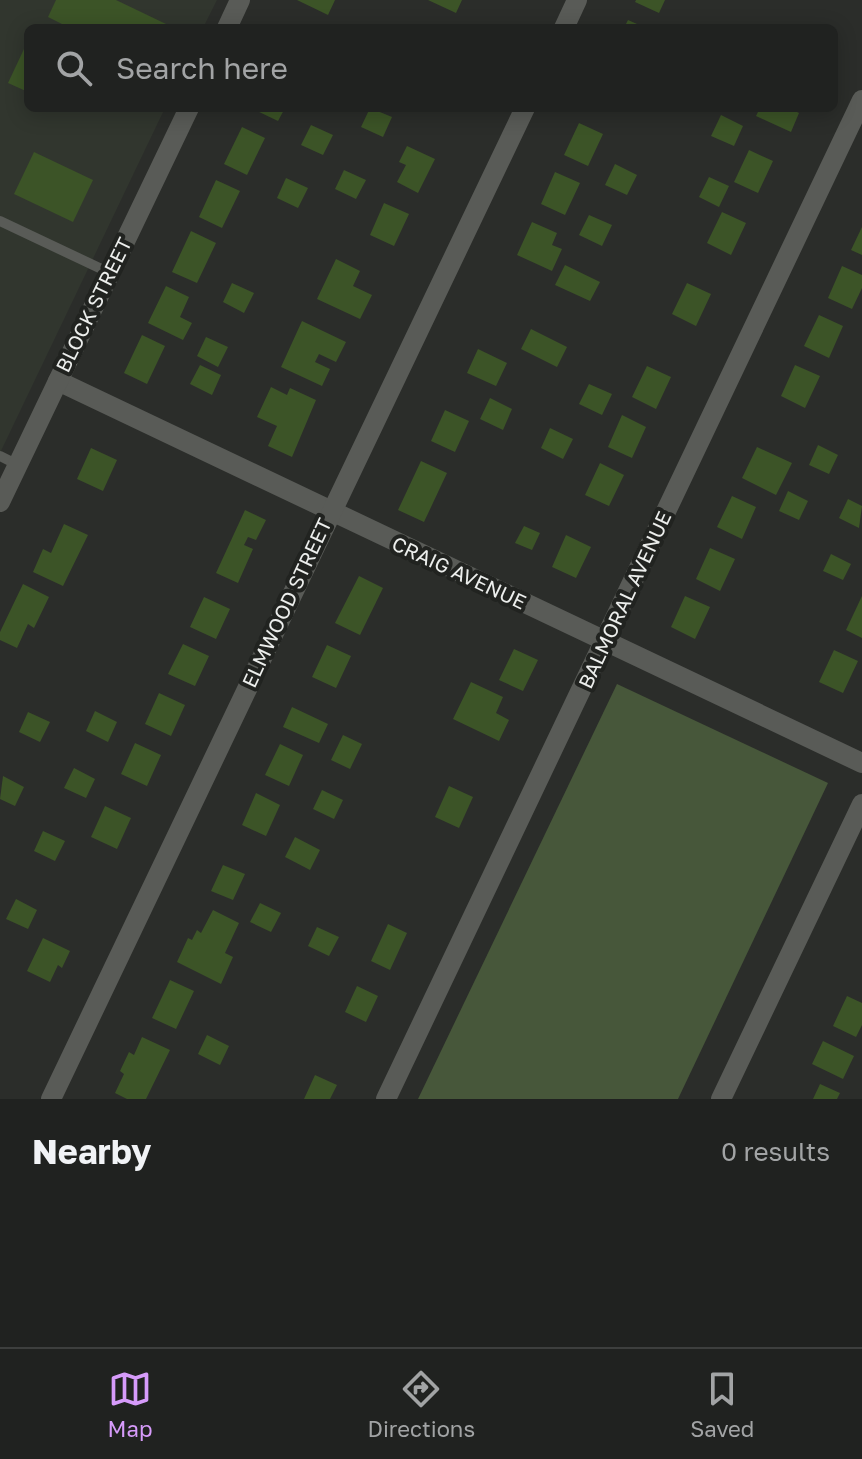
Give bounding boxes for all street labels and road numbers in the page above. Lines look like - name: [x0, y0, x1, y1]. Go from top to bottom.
- street label: BLOCK STREET: [50, 233, 136, 376]
- street label: BALMORAL AVENUE: [573, 507, 676, 692]
- street label: ELMWOOD STREET: [236, 514, 336, 691]
- street label: CRAIG AVENUE: [389, 531, 530, 614]

